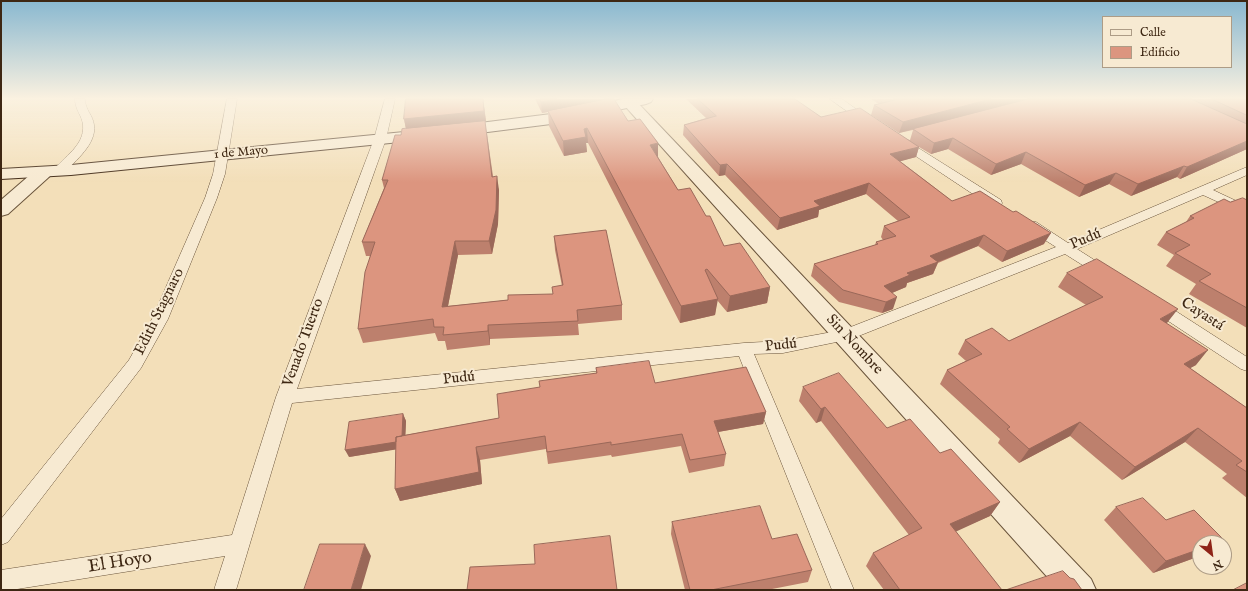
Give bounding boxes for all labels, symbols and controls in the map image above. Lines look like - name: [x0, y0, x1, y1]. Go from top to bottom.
- legend: [1102, 16, 1232, 68]
- text: Calle: [1140, 25, 1166, 40]
- text: Edificio: [1140, 45, 1180, 60]
- street label: 1 de Mayo: [213, 143, 269, 163]
- street label: Pudú: [1068, 225, 1104, 255]
- street label: Edith Stagnaro: [131, 266, 189, 358]
- street label: Cayastá: [1177, 294, 1227, 336]
- street label: Venado Tuerto: [280, 296, 328, 390]
- street label: Sin Nombre: [822, 311, 886, 379]
- street label: Pudú: [764, 335, 798, 357]
- street label: Pudú: [442, 368, 476, 390]
- north arrow: [1192, 535, 1232, 575]
- street label: El Hoyo: [87, 547, 153, 579]
- text: N: [1210, 556, 1225, 573]

